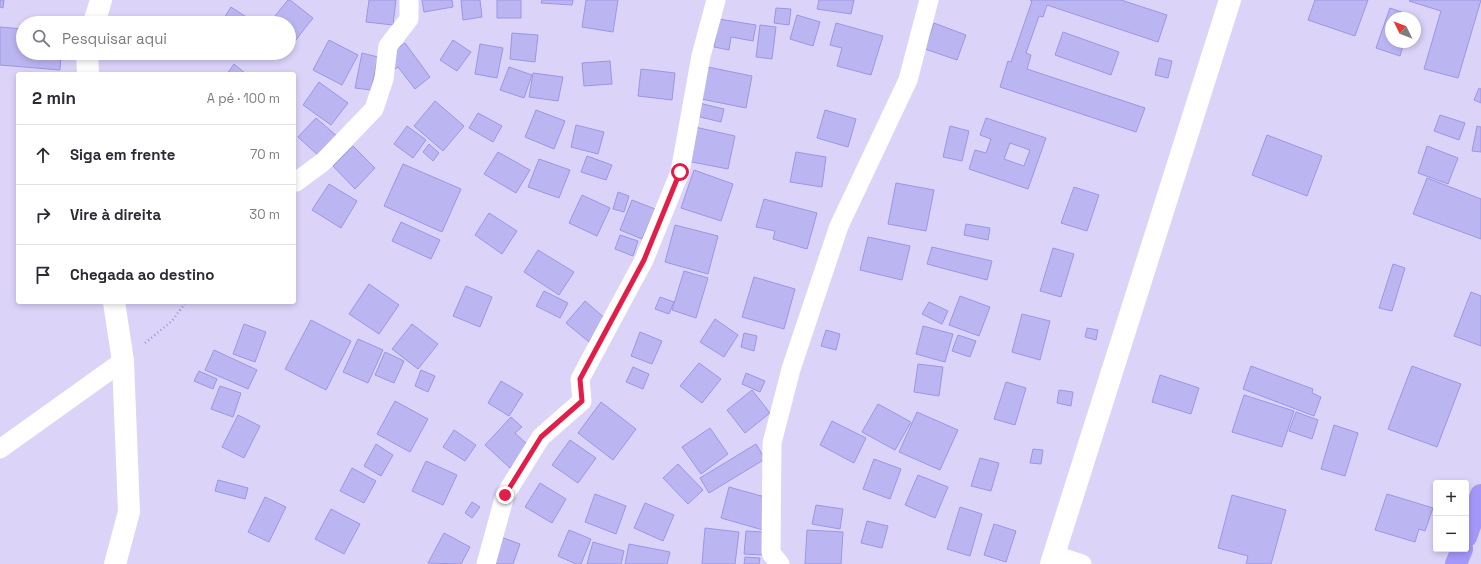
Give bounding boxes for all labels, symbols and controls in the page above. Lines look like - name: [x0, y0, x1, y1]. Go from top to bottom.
- north arrow: [1385, 12, 1421, 48]
- search box: [16, 16, 296, 60]
- icon: search: [30, 27, 52, 49]
- text: Pesquisar aqui: [62, 29, 167, 48]
- text: 2 min: [32, 87, 76, 109]
- text: A pé · 100 m: [207, 90, 280, 107]
- icon: ahead: [32, 144, 54, 166]
- text: Siga em frente: [70, 145, 176, 164]
- text: 70 m: [250, 146, 280, 163]
- route start: [671, 163, 689, 181]
- icon: right: [32, 204, 54, 226]
- text: Vire à direita: [70, 205, 161, 224]
- text: 30 m: [249, 206, 280, 223]
- icon: arrive: [32, 264, 54, 286]
- text: Chegada ao destino: [70, 265, 214, 284]
- map controls: [1433, 480, 1469, 552]
- button: +: [1433, 480, 1469, 516]
- route end: [496, 486, 514, 504]
- button: −: [1433, 516, 1469, 552]

